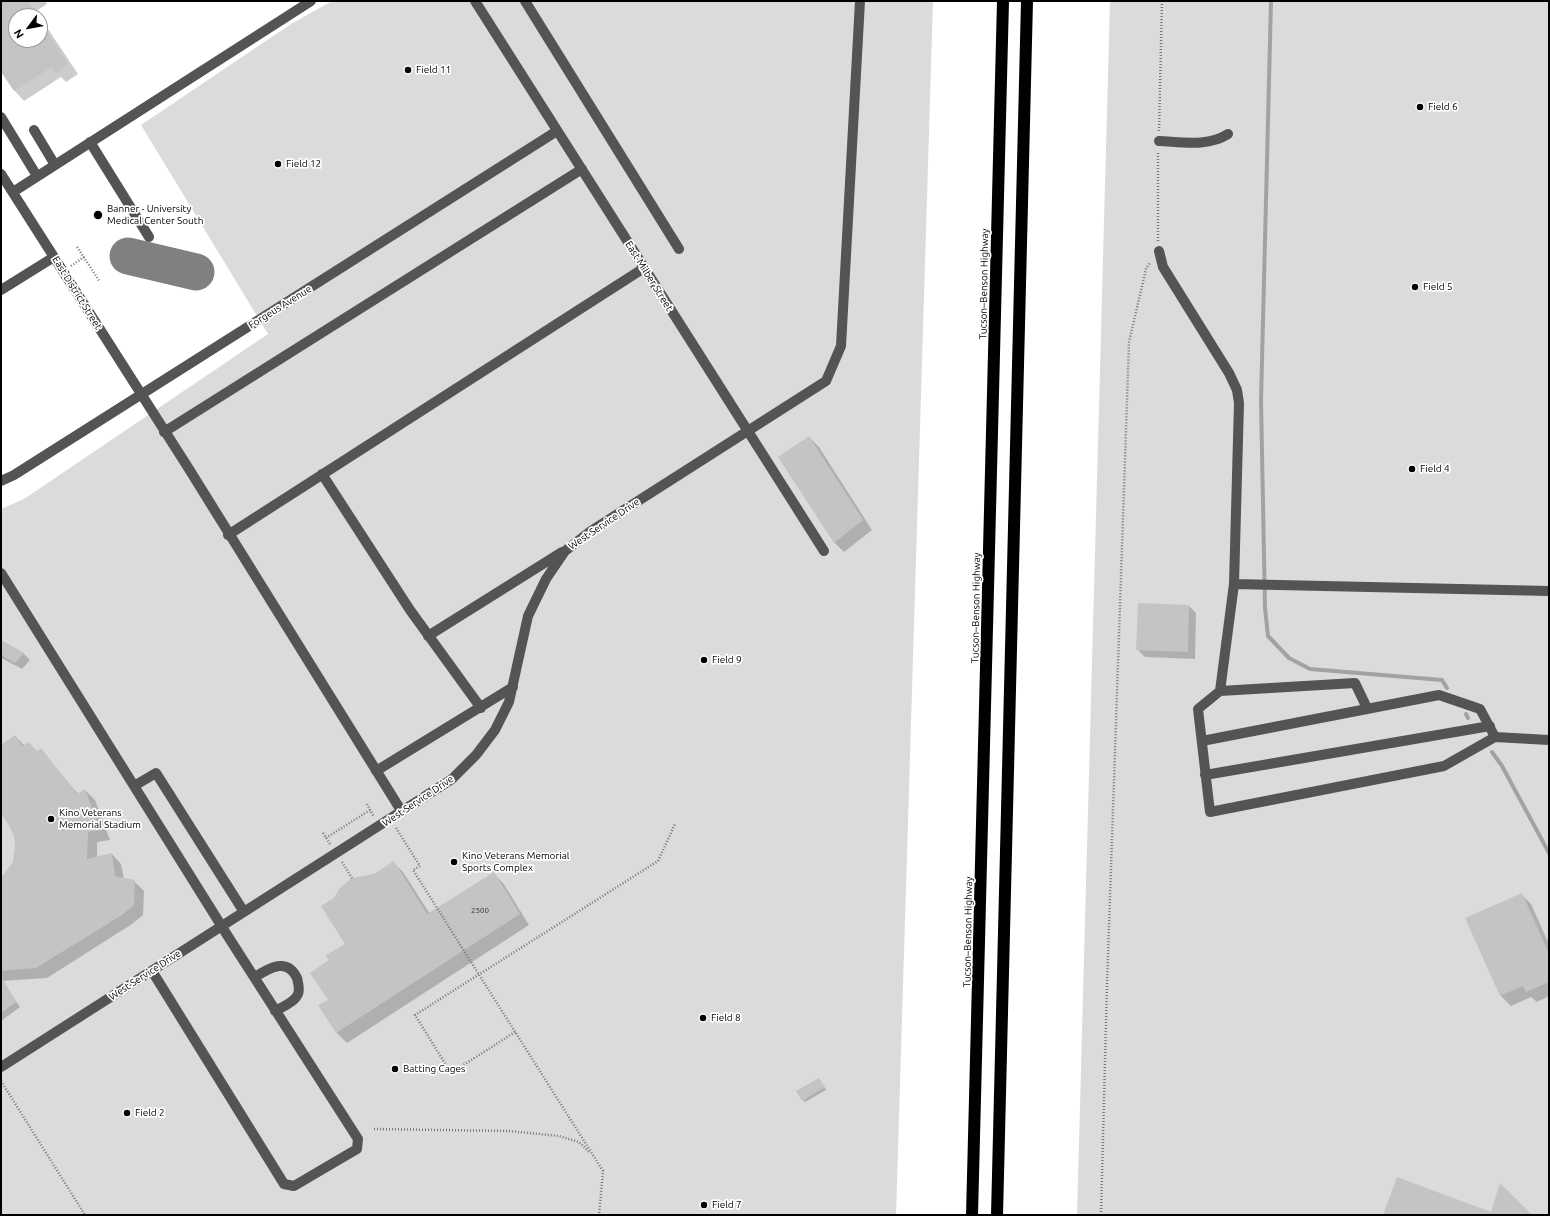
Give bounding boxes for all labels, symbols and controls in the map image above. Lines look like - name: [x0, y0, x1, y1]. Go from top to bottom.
- north arrow: [8, 8, 48, 48]
- text: N: [11, 27, 26, 40]
- place label: Field 11: [416, 64, 451, 76]
- marker: Field 11: [403, 65, 413, 75]
- place label: Field 6: [1428, 101, 1458, 113]
- marker: Field 6: [1415, 102, 1425, 112]
- place label: Field 12: [286, 158, 321, 170]
- marker: Field 12: [273, 159, 283, 169]
- place label: Banner - University Medical Center South: [107, 203, 203, 226]
- marker: Banner - University Medical Center South: [92, 209, 104, 221]
- street label: Tucson–Benson Highway: [977, 228, 991, 340]
- street label: East Milber Street: [623, 239, 675, 313]
- street label: East District Street: [50, 254, 104, 332]
- place label: Field 5: [1423, 281, 1453, 293]
- marker: Field 5: [1410, 282, 1420, 292]
- street label: Forgeus Avenue: [246, 283, 314, 331]
- place label: Field 4: [1420, 463, 1450, 475]
- marker: Field 4: [1407, 464, 1417, 474]
- street label: West Service Drive: [566, 496, 642, 552]
- street label: Tucson–Benson Highway: [969, 552, 983, 664]
- place label: Field 9: [712, 654, 742, 666]
- marker: Field 9: [699, 655, 709, 665]
- street label: West Service Drive: [380, 773, 456, 829]
- place label: Kino Veterans Memorial Stadium: [59, 807, 141, 830]
- marker: Kino Veterans Memorial Stadium: [46, 814, 56, 824]
- place label: Kino Veterans Memorial Sports Complex: [462, 850, 569, 874]
- marker: Kino Veterans Memorial Sports Complex: [449, 857, 459, 867]
- street label: Tucson–Benson Highway: [961, 876, 975, 988]
- house number: 2500: [471, 905, 489, 915]
- street label: West Service Drive: [107, 947, 183, 1003]
- place label: Field 8: [711, 1012, 741, 1024]
- marker: Field 8: [698, 1013, 708, 1023]
- place label: Batting Cages: [403, 1063, 465, 1075]
- marker: Batting Cages: [390, 1064, 400, 1074]
- place label: Field 2: [135, 1107, 165, 1119]
- marker: Field 2: [122, 1108, 132, 1118]
- place label: Field 7: [712, 1199, 742, 1211]
- marker: Field 7: [699, 1200, 709, 1210]

